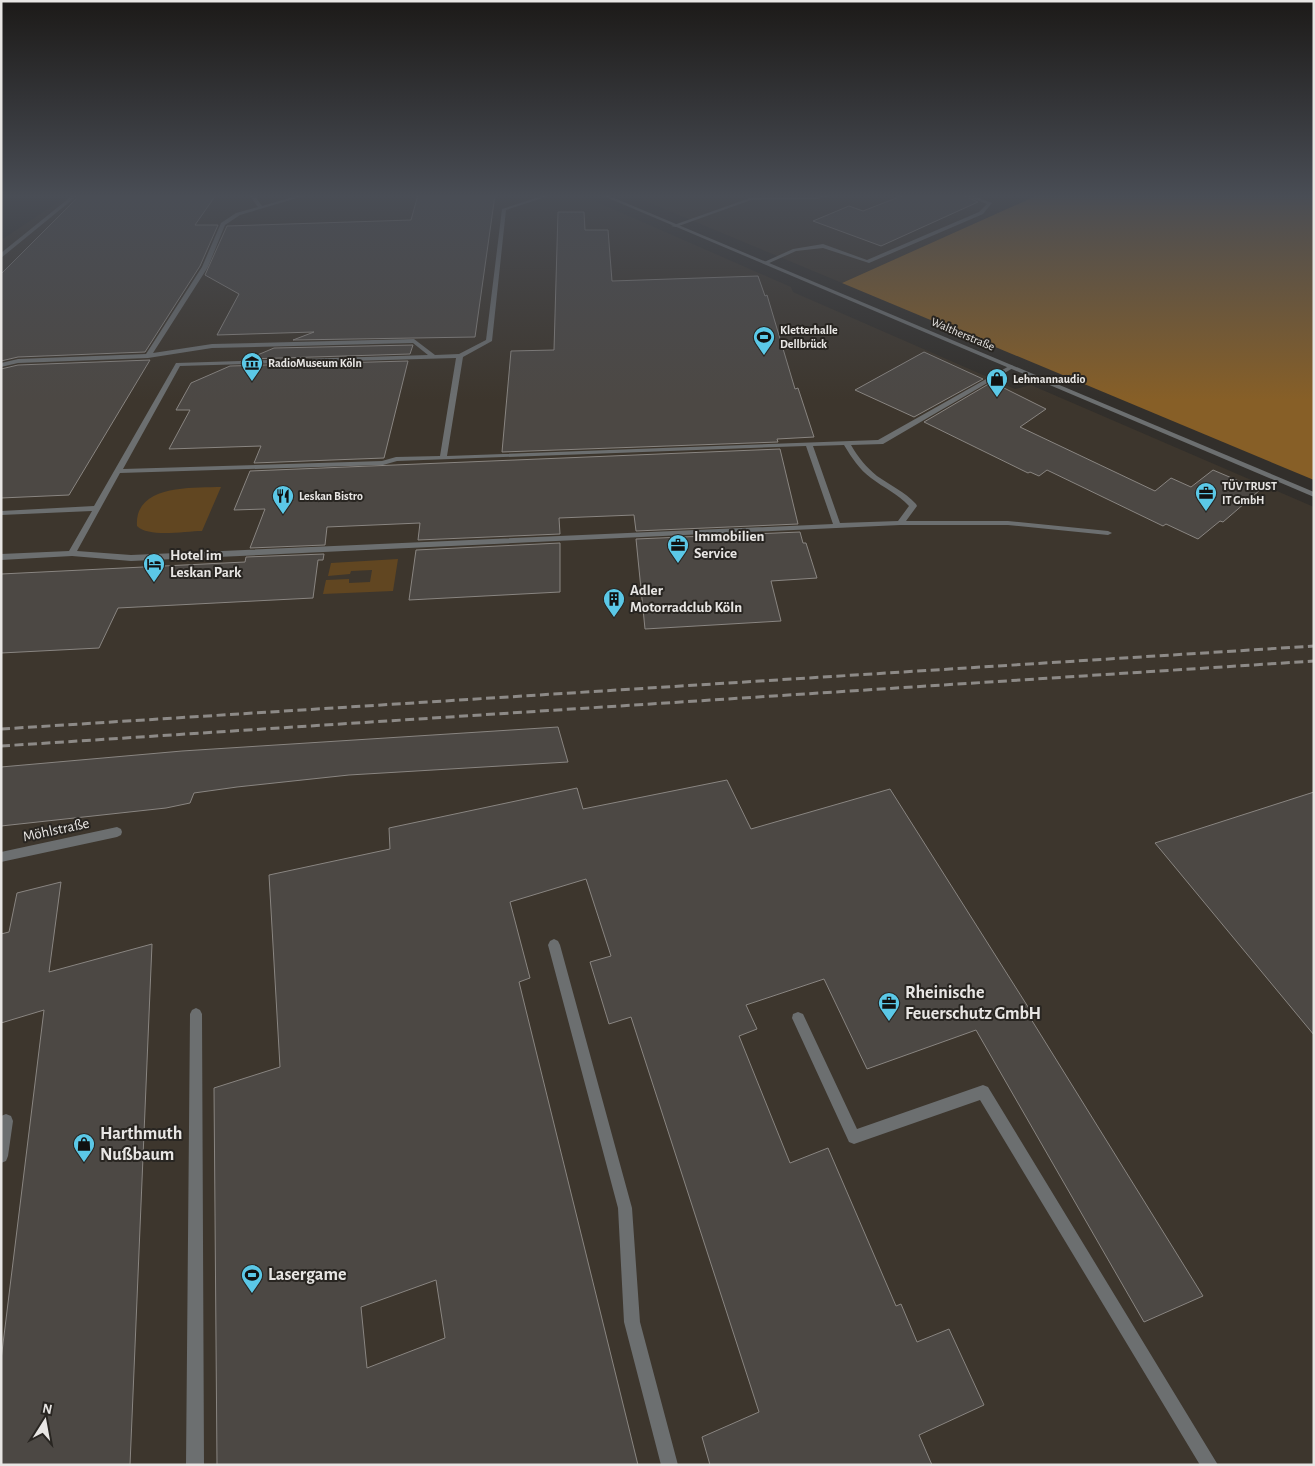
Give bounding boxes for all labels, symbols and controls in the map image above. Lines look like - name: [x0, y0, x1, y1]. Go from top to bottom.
- street label: Waltherstraße: [929, 315, 997, 353]
- place label: Kletterhalle Dellbrück: [780, 324, 838, 350]
- sports icon: Kletterhalle Dellbrück: [752, 325, 776, 356]
- museum icon: RadioMuseum Köln: [240, 351, 264, 382]
- place label: RadioMuseum Köln: [268, 357, 362, 369]
- shop icon: Lehmannaudio: [985, 367, 1009, 398]
- place label: Lehmannaudio: [1013, 373, 1086, 385]
- place label: TÜV TRUST IT GmbH: [1222, 479, 1277, 506]
- office icon: TÜV TRUST IT GmbH: [1194, 481, 1218, 512]
- restaurant icon: Leskan Bistro: [271, 484, 295, 515]
- place label: Leskan Bistro: [299, 490, 363, 502]
- place label: Immobilien Service: [694, 529, 765, 561]
- office icon: Immobilien Service: [666, 533, 690, 564]
- place label: Hotel im Leskan Park: [170, 548, 242, 580]
- hotel icon: Hotel im Leskan Park: [142, 552, 166, 583]
- place label: Adler Motorradclub Köln: [630, 583, 742, 615]
- building icon: Adler Motorradclub Köln: [602, 587, 626, 618]
- street label: Möhlstraße: [21, 816, 91, 844]
- place label: Rheinische Feuerschutz GmbH: [905, 984, 1041, 1023]
- office icon: Rheinische Feuerschutz GmbH: [877, 991, 901, 1022]
- place label: Harthmuth Nußbaum: [100, 1125, 182, 1164]
- shop icon: Harthmuth Nußbaum: [72, 1132, 96, 1163]
- sports icon: Lasergame: [240, 1263, 264, 1294]
- place label: Lasergame: [268, 1266, 346, 1284]
- north arrow: [20, 1396, 70, 1446]
- text: N: [41, 1401, 53, 1417]

